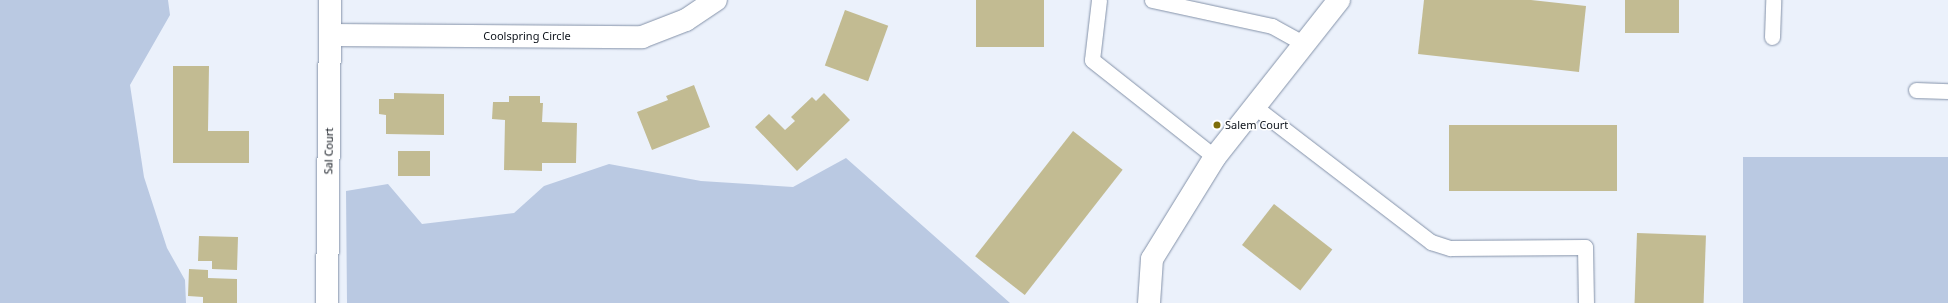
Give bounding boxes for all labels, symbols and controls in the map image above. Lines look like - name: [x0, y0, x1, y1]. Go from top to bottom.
- street label: Coolspring Circle: [483, 29, 571, 43]
- place label: Salem Court: [1225, 118, 1288, 132]
- marker: Salem Court: [1212, 120, 1222, 130]
- street label: Sal Court: [322, 127, 336, 175]

